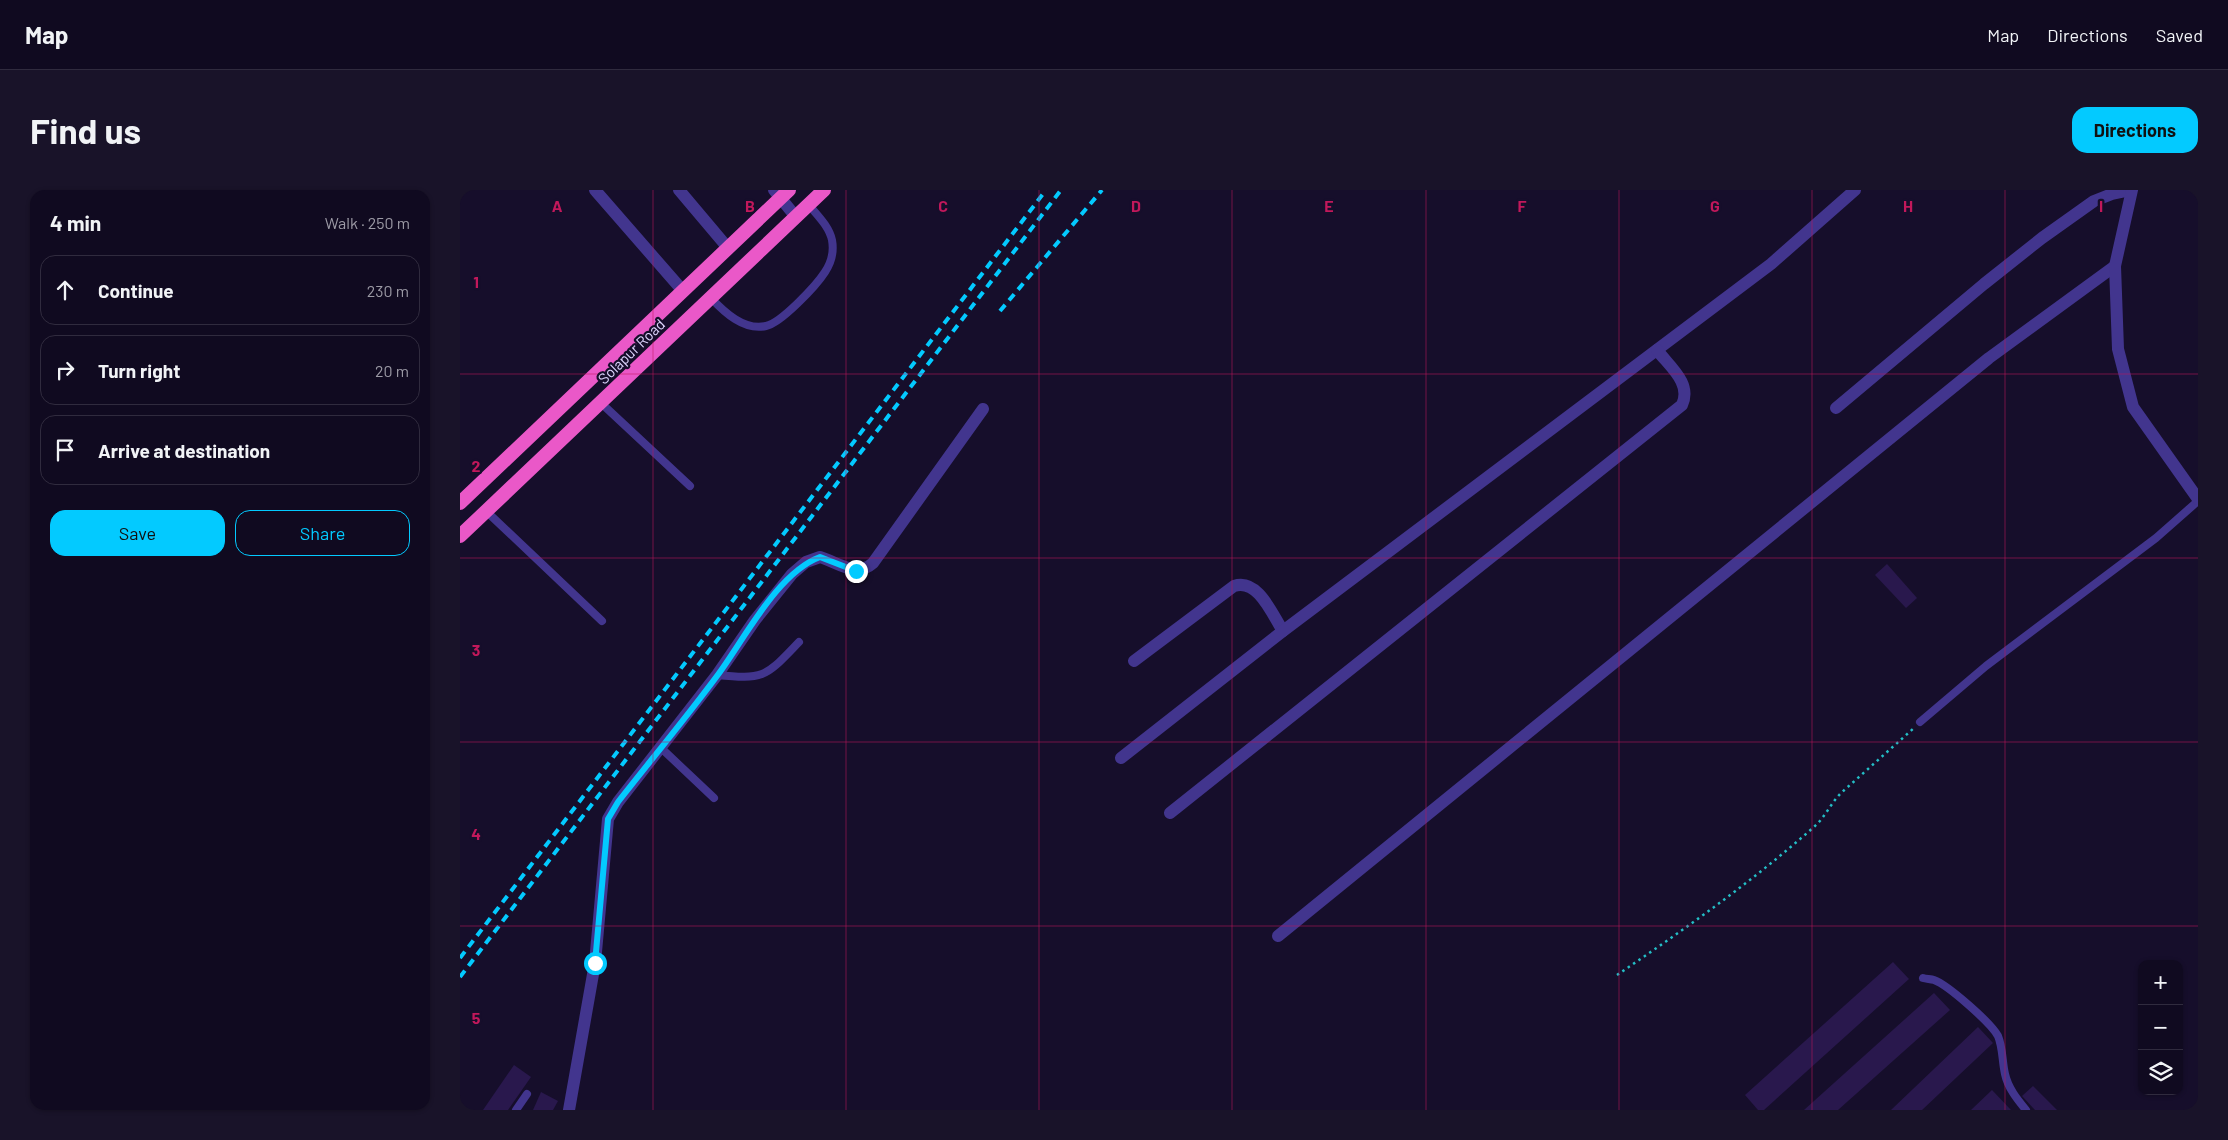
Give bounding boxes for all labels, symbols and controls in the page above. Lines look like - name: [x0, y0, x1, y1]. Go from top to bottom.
- text: Map: [25, 20, 68, 49]
- text: Map: [1987, 24, 2019, 46]
- text: Directions: [2047, 24, 2128, 46]
- text: Saved: [2156, 24, 2203, 46]
- button: Directions: [2072, 107, 2198, 153]
- text: Find us: [30, 109, 141, 151]
- text: A: [552, 196, 563, 215]
- text: B: [745, 196, 755, 215]
- text: C: [938, 196, 948, 215]
- text: D: [1131, 196, 1141, 215]
- text: E: [1324, 196, 1334, 215]
- text: F: [1518, 196, 1527, 215]
- text: G: [1710, 196, 1720, 215]
- text: H: [1903, 196, 1913, 215]
- text: I: [2099, 196, 2103, 215]
- text: 4 min: [50, 210, 101, 235]
- text: Walk · 250 m: [325, 213, 410, 232]
- text: 1: [473, 272, 479, 291]
- icon: ahead: [51, 276, 79, 304]
- text: Continue: [98, 279, 174, 302]
- text: 230 m: [367, 281, 409, 300]
- street label: Solapur Road: [594, 315, 668, 387]
- icon: right: [51, 356, 79, 384]
- text: Turn right: [98, 359, 180, 382]
- text: 20 m: [375, 361, 409, 380]
- icon: arrive: [51, 436, 79, 464]
- text: Arrive at destination: [98, 439, 270, 462]
- text: 2: [472, 456, 481, 475]
- button: Save: [50, 510, 225, 556]
- button: Share: [235, 510, 410, 556]
- route end: [845, 560, 868, 583]
- text: 3: [472, 640, 480, 659]
- text: 4: [471, 824, 481, 843]
- route start: [584, 952, 607, 975]
- map controls: [2138, 960, 2183, 1095]
- button: +: [2138, 960, 2183, 1005]
- button: −: [2138, 1005, 2183, 1050]
- text: 5: [472, 1008, 481, 1027]
- button: layers: [2138, 1050, 2183, 1095]

